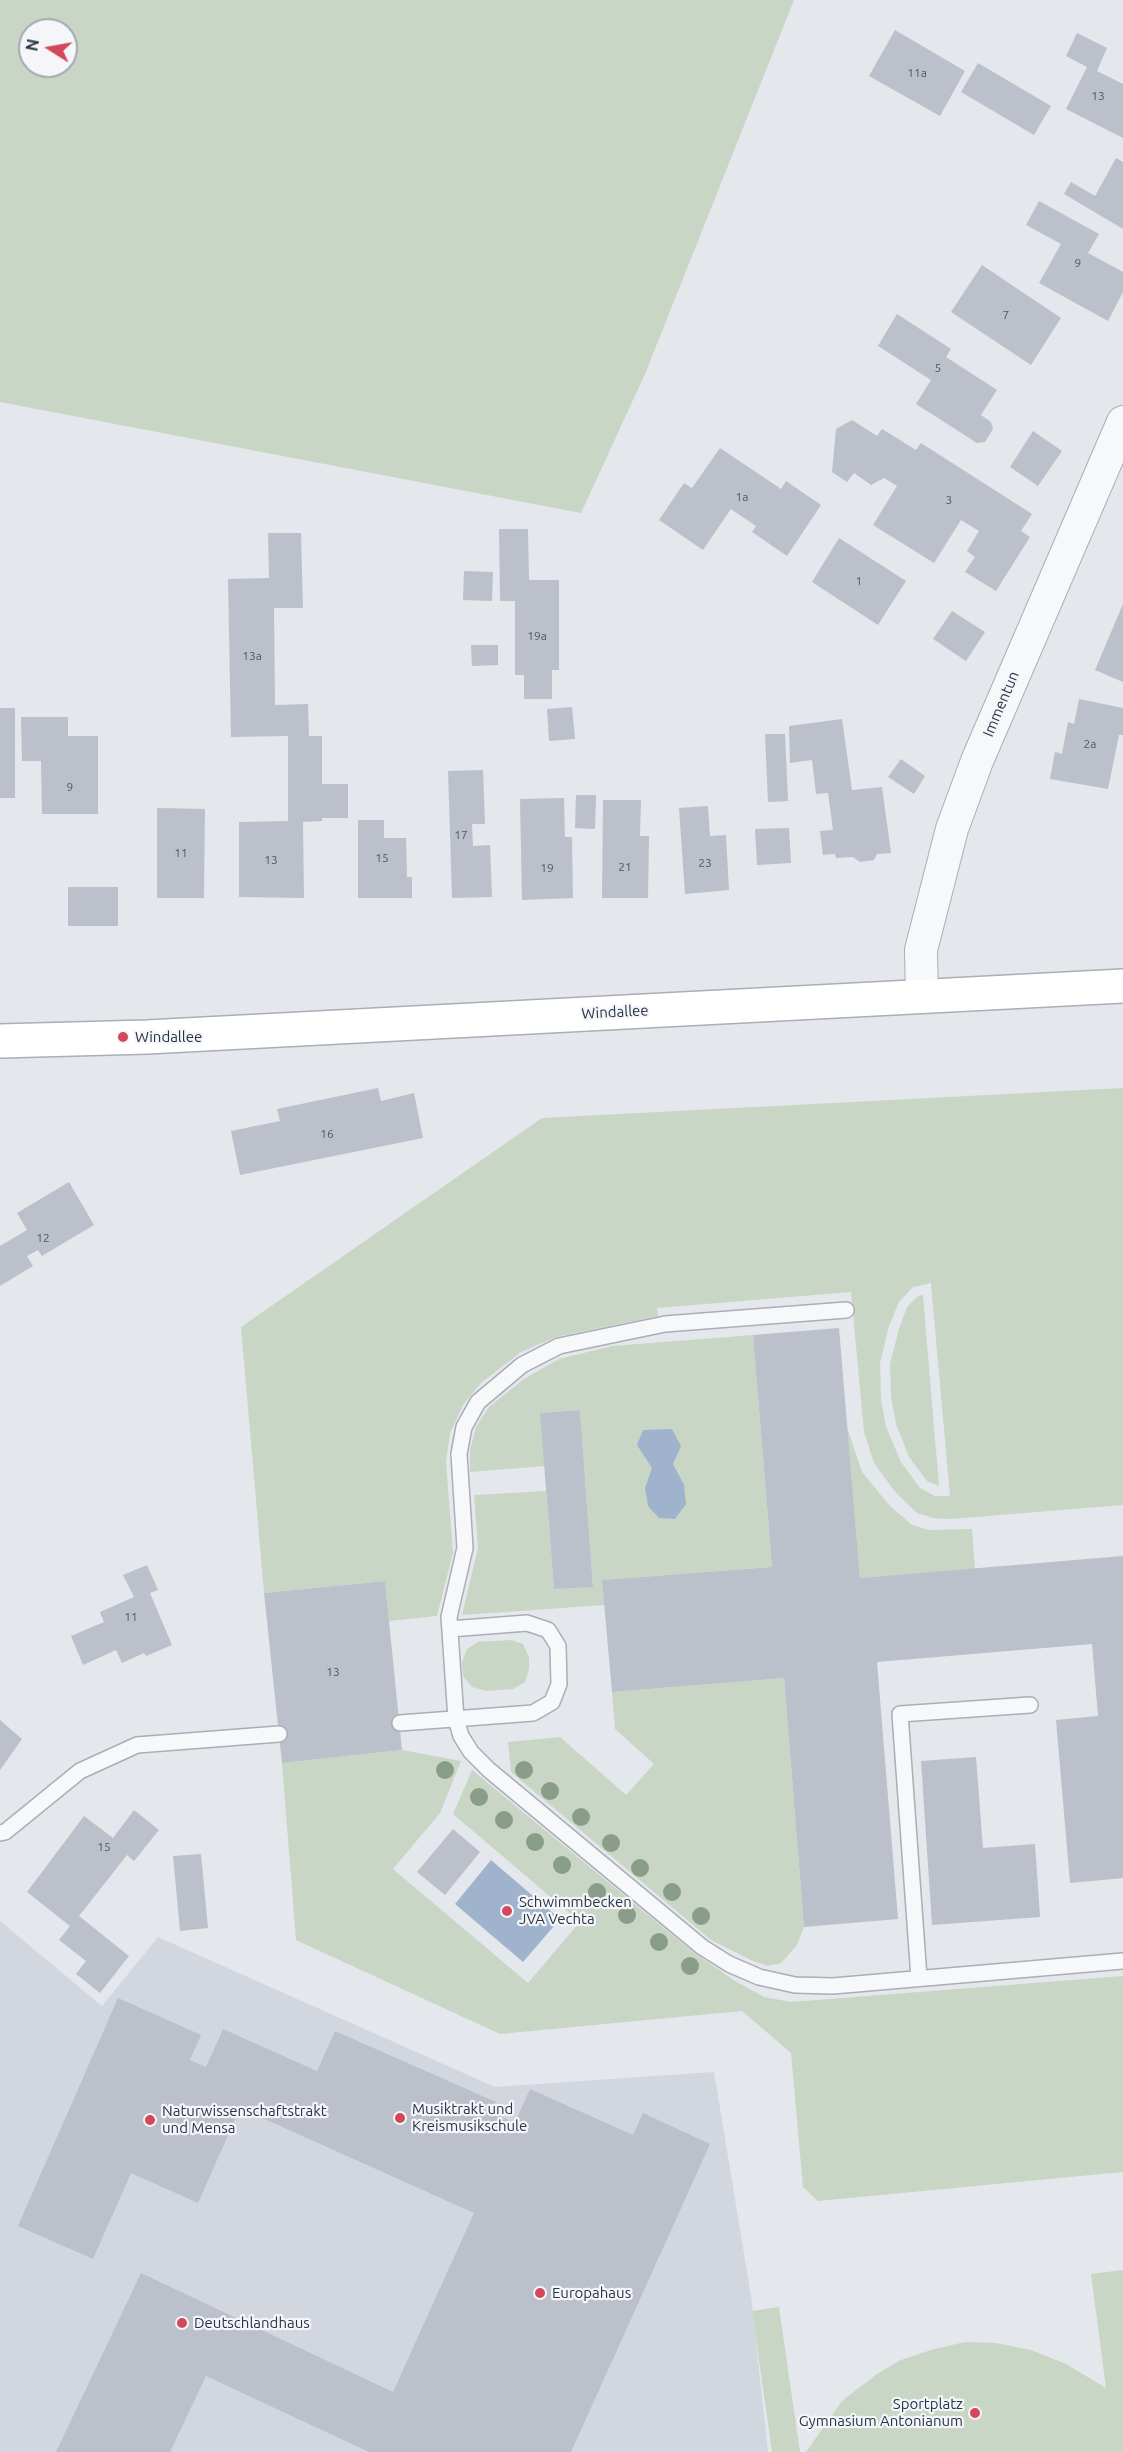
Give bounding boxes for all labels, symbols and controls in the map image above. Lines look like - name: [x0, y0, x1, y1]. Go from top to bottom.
- north arrow: [18, 18, 78, 78]
- text: N: [22, 37, 42, 53]
- house number: 11a: [907, 66, 927, 80]
- house number: 13: [1091, 89, 1105, 103]
- house number: 9: [1075, 256, 1081, 270]
- house number: 7: [1003, 308, 1009, 322]
- house number: 5: [935, 361, 941, 375]
- house number: 1a: [736, 490, 748, 504]
- house number: 3: [946, 493, 952, 507]
- house number: 1: [856, 574, 862, 588]
- house number: 19a: [527, 629, 547, 643]
- house number: 13a: [242, 649, 262, 663]
- street label: Immentun: [979, 668, 1023, 740]
- house number: 2a: [1084, 737, 1096, 751]
- house number: 9: [67, 780, 73, 794]
- house number: 17: [454, 828, 468, 842]
- house number: 11: [174, 846, 188, 860]
- house number: 15: [375, 851, 389, 865]
- house number: 13: [264, 853, 278, 867]
- house number: 23: [698, 856, 712, 870]
- house number: 21: [618, 860, 632, 874]
- house number: 19: [540, 861, 554, 875]
- street label: Windallee: [581, 1001, 649, 1023]
- place label: Windallee: [135, 1028, 202, 1046]
- marker: Windallee: [116, 1030, 130, 1044]
- house number: 16: [320, 1127, 334, 1141]
- house number: 12: [36, 1231, 50, 1245]
- house number: 11: [124, 1610, 138, 1624]
- house number: 13: [326, 1665, 340, 1679]
- house number: 15: [97, 1840, 111, 1854]
- place label: Schwimmbecken JVA Vechta: [519, 1893, 632, 1928]
- marker: Schwimmbecken JVA Vechta: [500, 1904, 514, 1918]
- place label: Musiktrakt und Kreismusikschule: [412, 2100, 527, 2135]
- place label: Naturwissenschaftstrakt und Mensa: [162, 2102, 327, 2137]
- marker: Musiktrakt und Kreismusikschule: [393, 2111, 407, 2125]
- marker: Naturwissenschaftstrakt und Mensa: [143, 2113, 157, 2127]
- place label: Europahaus: [552, 2284, 631, 2302]
- marker: Europahaus: [533, 2286, 547, 2300]
- place label: Deutschlandhaus: [194, 2314, 310, 2332]
- marker: Deutschlandhaus: [175, 2316, 189, 2330]
- place label: Sportplatz Gymnasium Antonianum: [799, 2395, 963, 2430]
- marker: Sportplatz Gymnasium Antonianum: [968, 2406, 982, 2420]

